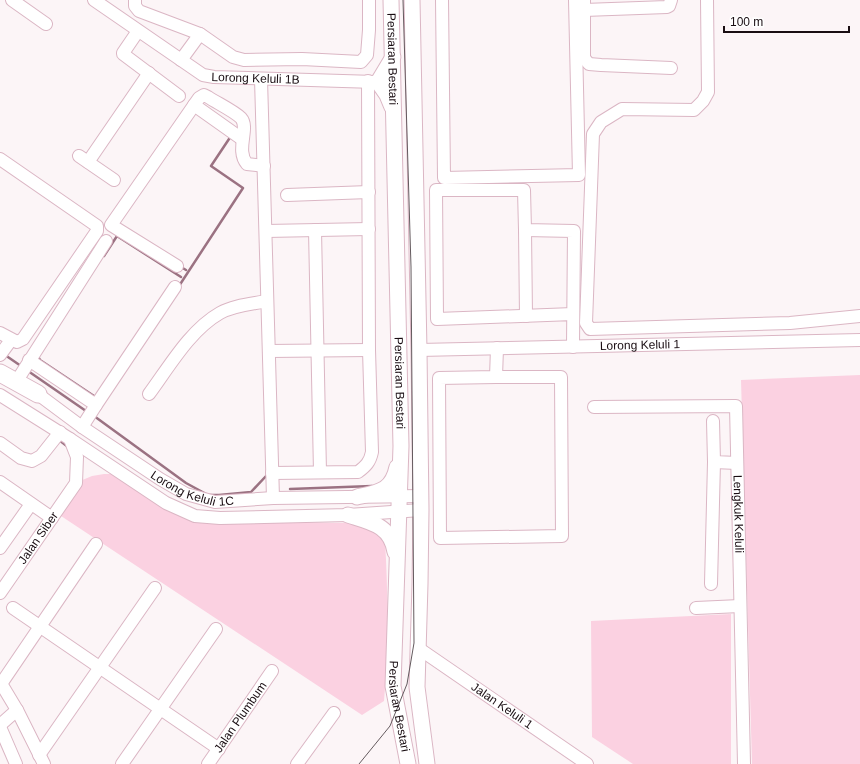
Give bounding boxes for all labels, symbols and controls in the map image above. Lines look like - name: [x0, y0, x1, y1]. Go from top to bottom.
- scale bar: [724, 8, 849, 34]
- street label: Persiaran Bestari: [384, 13, 400, 105]
- text: 100 m: [730, 15, 763, 29]
- street label: Lorong Keluli 1B: [211, 70, 300, 87]
- street label: Persiaran Bestari: [392, 337, 408, 429]
- street label: Lorong Keluli 1: [600, 337, 681, 353]
- street label: Lorong Keluli 1C: [148, 468, 235, 509]
- street label: Lengkuk Keluli: [731, 475, 746, 553]
- street label: Jalan Siber: [15, 509, 61, 567]
- street label: Persiaran Bestari: [386, 660, 412, 753]
- street label: Jalan Plumbum: [211, 679, 270, 755]
- street label: Jalan Keluli 1: [469, 680, 536, 732]

